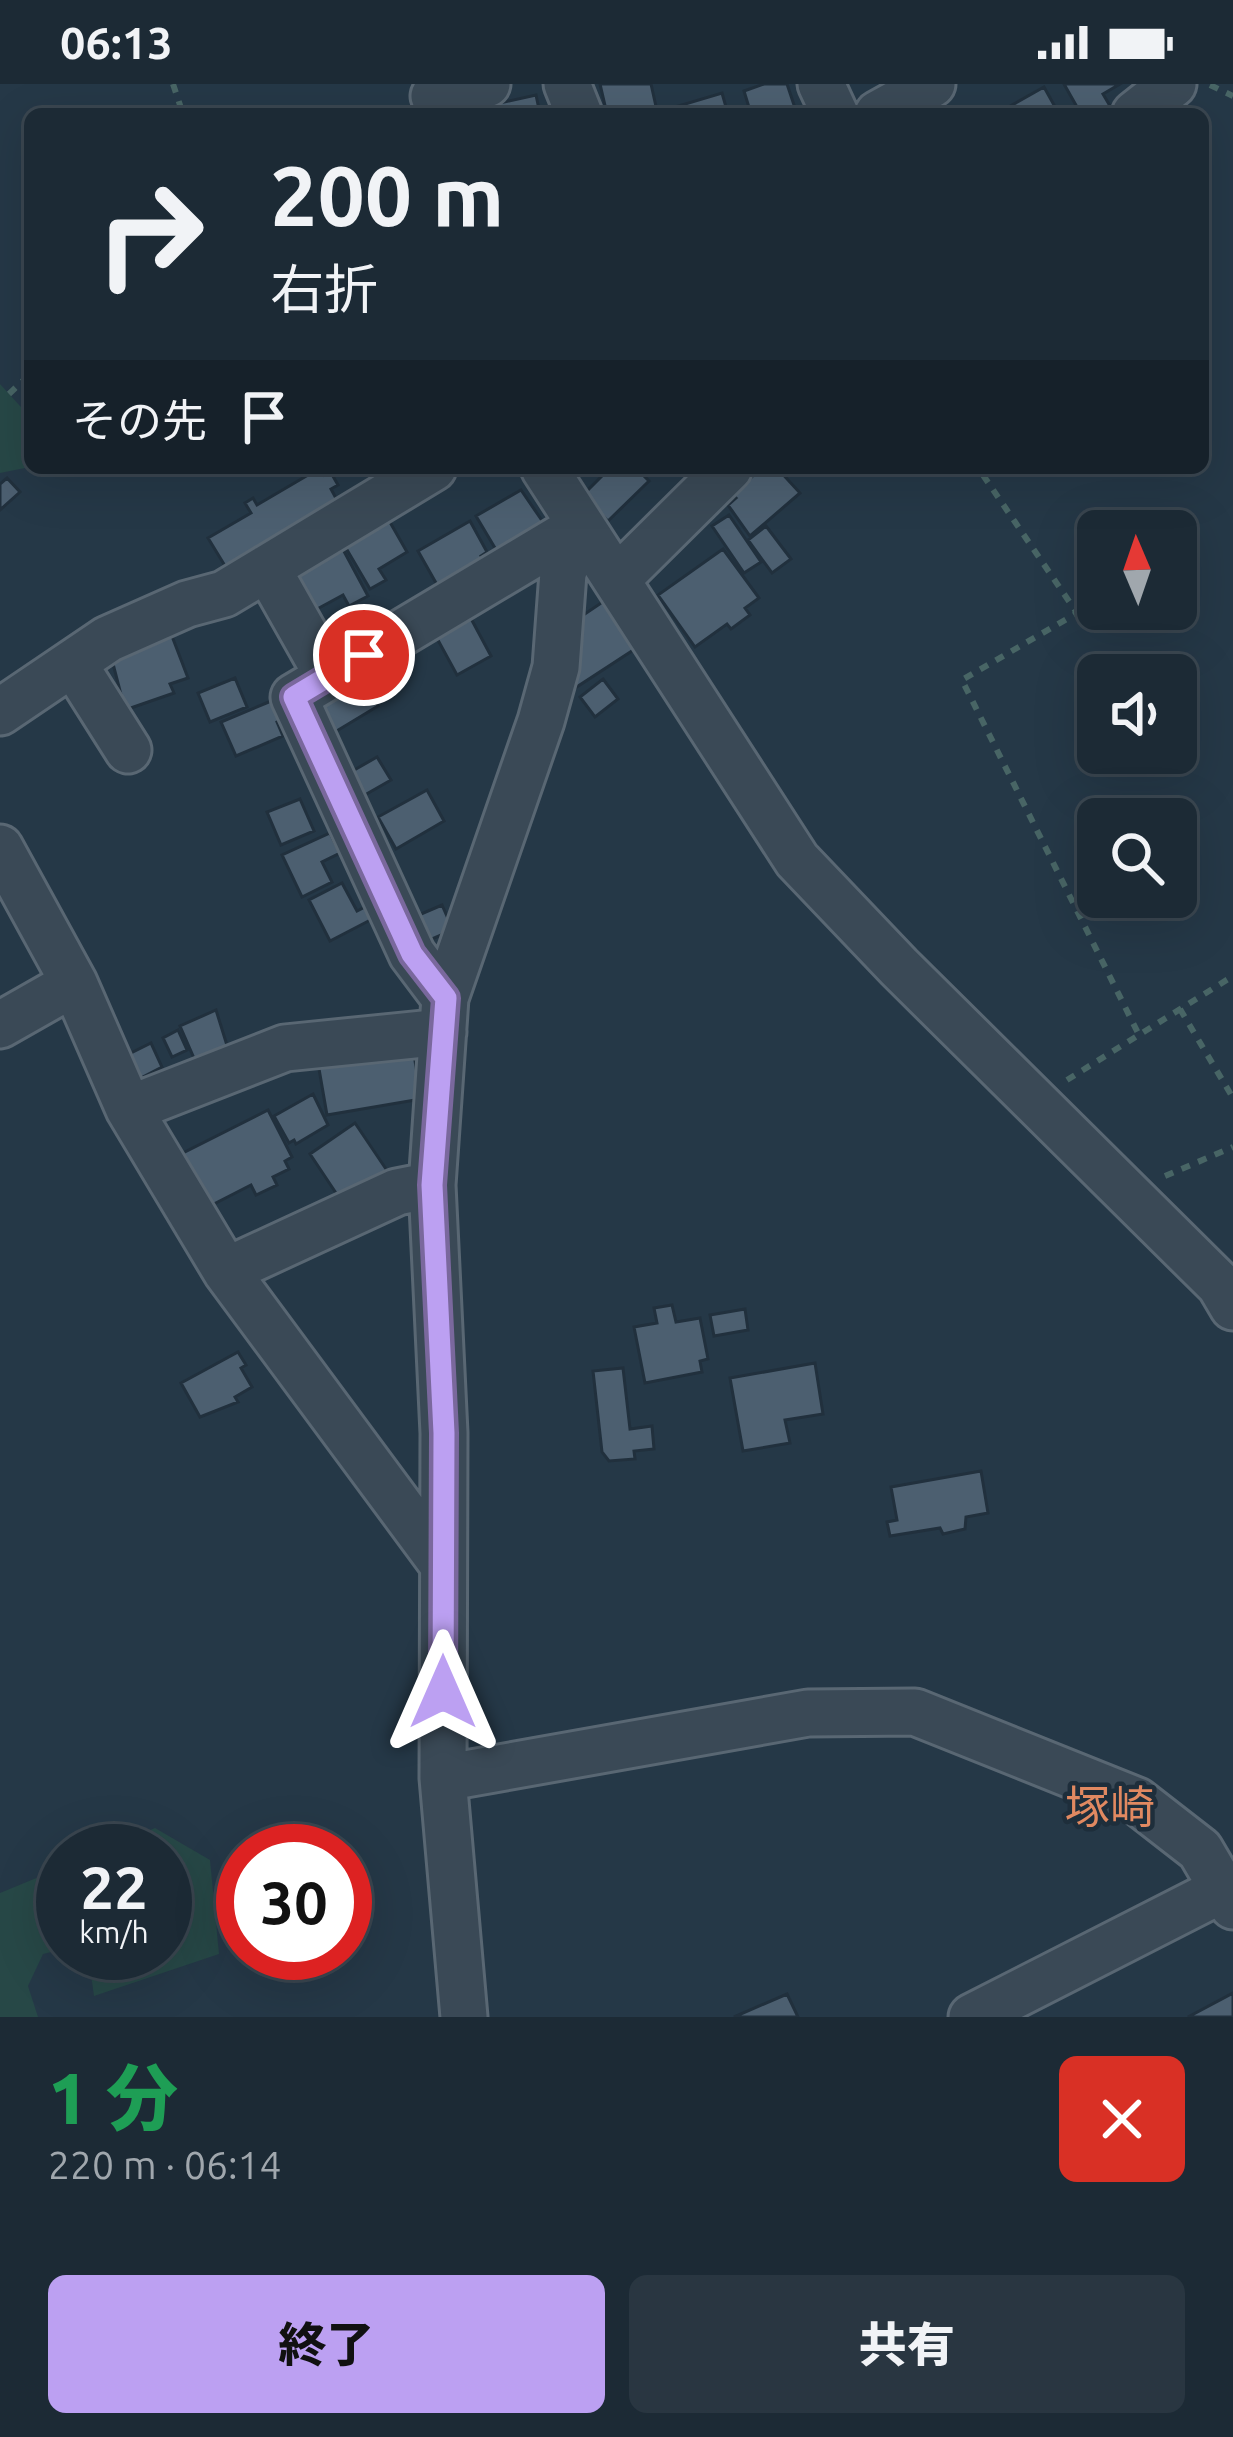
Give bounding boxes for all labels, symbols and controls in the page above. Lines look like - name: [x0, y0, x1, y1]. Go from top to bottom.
- text: 06:13: [60, 17, 173, 68]
- text: 200 m: [270, 148, 504, 242]
- icon: right: [72, 156, 228, 312]
- text: 右折: [270, 259, 378, 319]
- icon: arrive: [231, 384, 297, 450]
- text: その先: [72, 395, 207, 446]
- north arrow: [1077, 510, 1197, 630]
- map controls: [1077, 510, 1197, 918]
- pin: [313, 604, 415, 706]
- icon: arrive: [331, 622, 397, 688]
- button: sound: [1077, 654, 1197, 774]
- button: search: [1077, 798, 1197, 918]
- position arrow: [380, 1629, 506, 1755]
- district label: 塚崎: [1065, 1781, 1155, 1832]
- speed limit sign: 30: [216, 1824, 372, 1980]
- text: 22: [80, 1853, 148, 1920]
- text: km/h: [79, 1915, 149, 1949]
- button: close: [1059, 2056, 1185, 2182]
- text: 1 分: [48, 2057, 178, 2138]
- text: 220 m · 06:14: [48, 2143, 282, 2186]
- button: 終了: [48, 2275, 605, 2413]
- button: 共有: [629, 2275, 1185, 2413]

